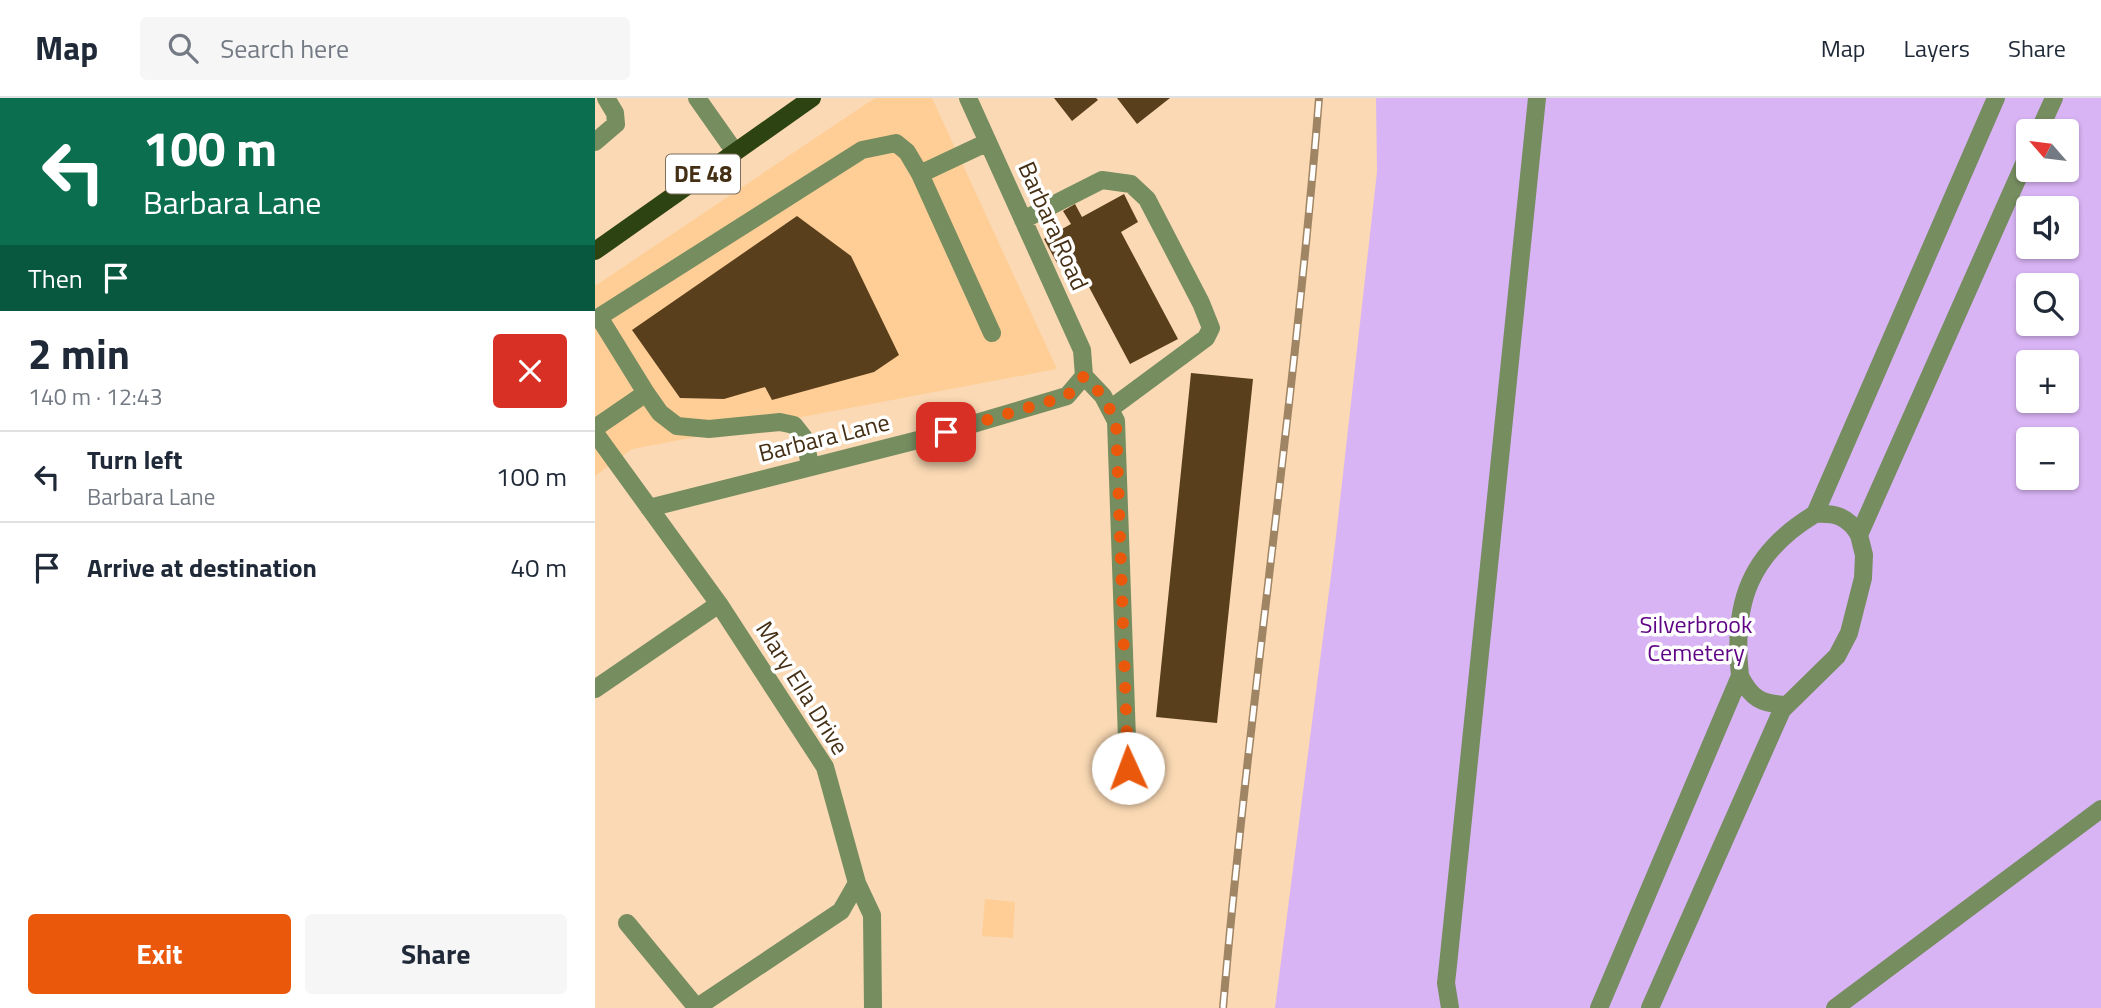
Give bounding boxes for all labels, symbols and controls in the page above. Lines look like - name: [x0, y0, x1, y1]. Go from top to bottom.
- search box: [140, 17, 630, 80]
- text: Map: [35, 23, 98, 73]
- icon: search: [164, 29, 202, 67]
- text: Search here: [220, 29, 349, 68]
- text: Map: [1821, 30, 1866, 66]
- text: Layers: [1904, 30, 1970, 66]
- text: Share: [2008, 30, 2066, 66]
- text: 100 m: [143, 110, 277, 185]
- north arrow: [2016, 119, 2079, 182]
- map controls: [2016, 119, 2079, 490]
- icon: left: [28, 126, 119, 217]
- road number: DE 48: [666, 155, 740, 194]
- street label: Barbara Road: [1010, 156, 1098, 296]
- text: Barbara Lane: [143, 178, 322, 226]
- button: sound: [2016, 196, 2079, 259]
- text: Then: [28, 259, 83, 298]
- icon: arrive: [97, 259, 135, 297]
- button: search: [2016, 273, 2079, 336]
- text: 2 min: [28, 321, 130, 385]
- button: close: [493, 334, 567, 408]
- button: +: [2016, 350, 2079, 413]
- text: 140 m · 12:43: [28, 379, 163, 414]
- pin: [916, 402, 976, 462]
- street label: Barbara Lane: [754, 403, 893, 471]
- icon: arrive: [927, 413, 965, 451]
- button: −: [2016, 427, 2079, 490]
- text: Turn left: [87, 440, 182, 479]
- text: 100 m: [496, 457, 567, 496]
- icon: left: [28, 458, 66, 496]
- text: Barbara Lane: [87, 479, 215, 514]
- text: Arrive at destination: [87, 548, 317, 587]
- text: 40 m: [510, 548, 567, 587]
- icon: arrive: [28, 549, 66, 587]
- park label: Silverbrook Cemetery: [1639, 606, 1753, 670]
- street label: Mary Ella Drive: [747, 614, 858, 761]
- position arrow: [1091, 731, 1165, 805]
- button: Exit: [28, 914, 291, 994]
- button: Share: [305, 914, 567, 994]

